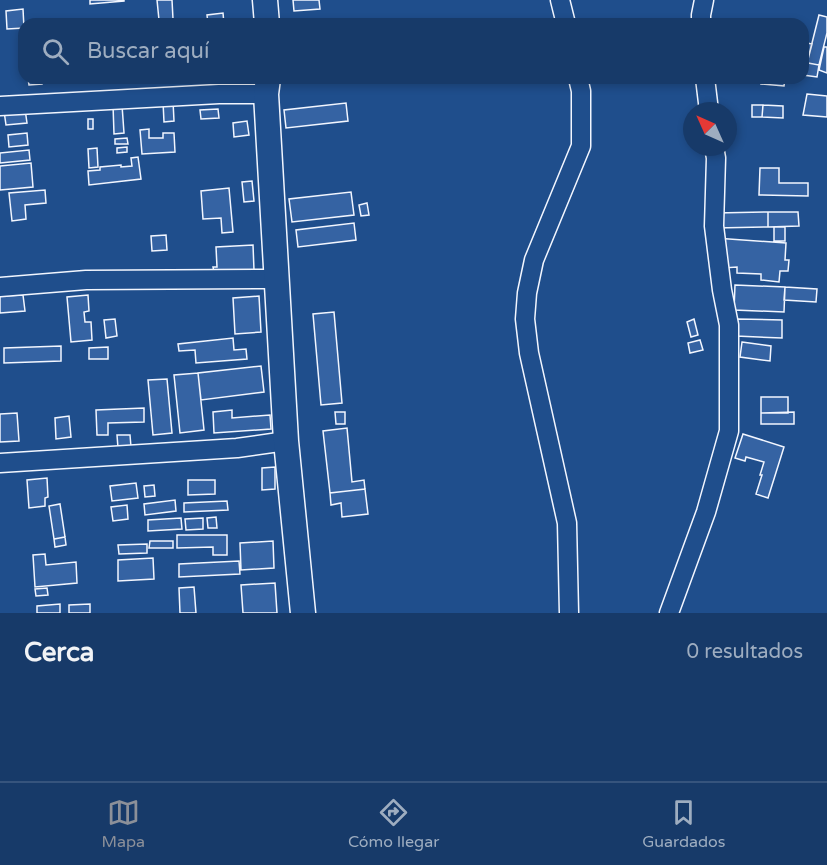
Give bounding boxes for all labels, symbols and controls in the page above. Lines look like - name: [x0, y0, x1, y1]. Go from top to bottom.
- search box: [18, 18, 809, 84]
- icon: search: [39, 35, 72, 68]
- text: Buscar aquí: [87, 38, 209, 64]
- north arrow: [683, 102, 737, 156]
- text: Cerca: [24, 637, 94, 668]
- text: 0 resultados: [687, 640, 803, 664]
- tab: Mapa: [101, 796, 145, 852]
- tab: Cómo llegar: [348, 796, 439, 852]
- tab: Guardados: [642, 796, 726, 852]

